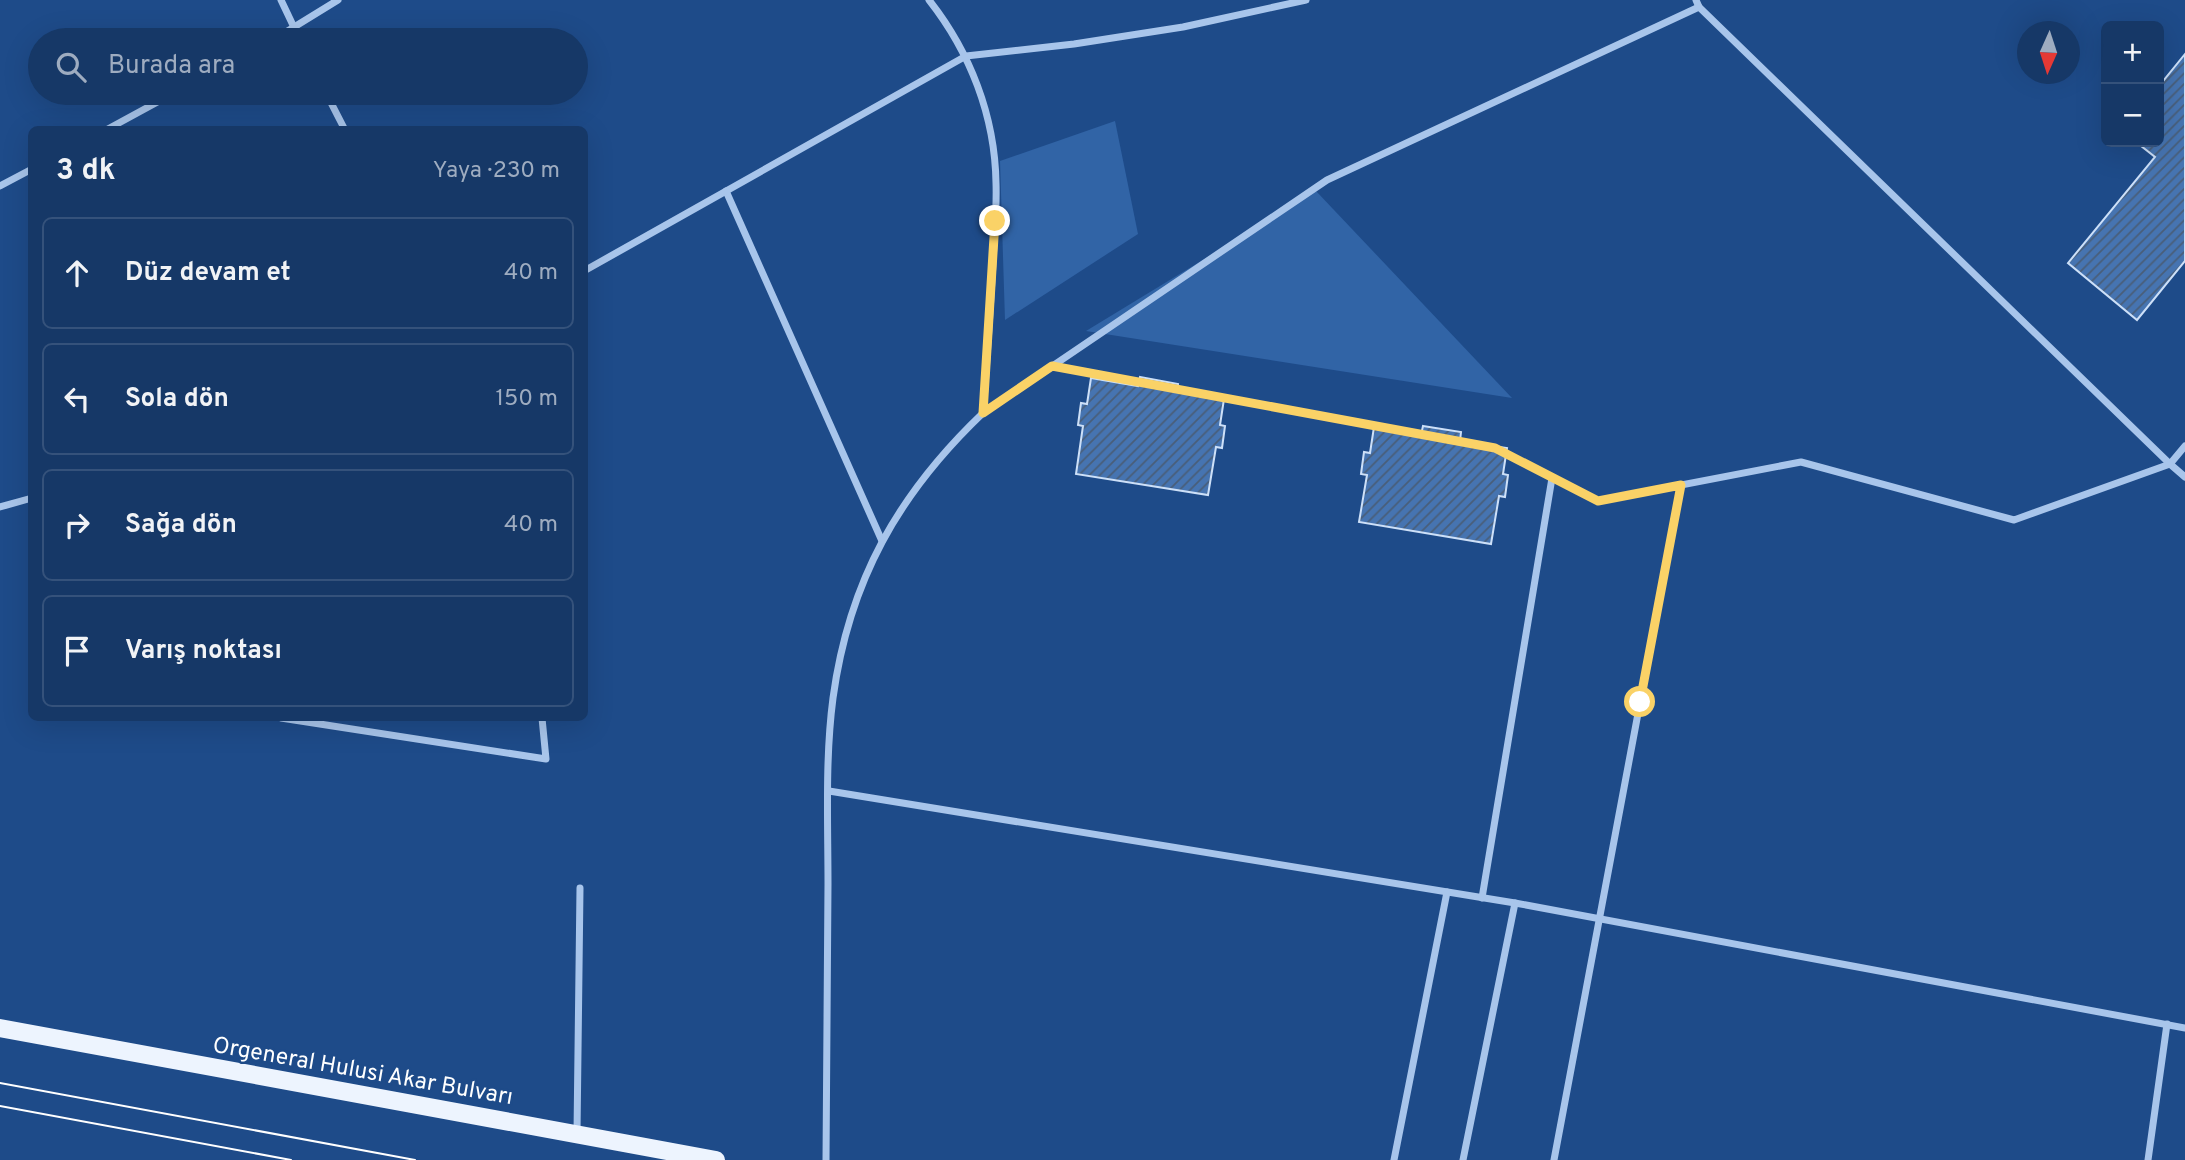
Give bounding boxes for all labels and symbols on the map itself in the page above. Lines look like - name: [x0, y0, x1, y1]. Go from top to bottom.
- north arrow: [2017, 21, 2080, 84]
- route end: [979, 205, 1010, 236]
- route start: [1624, 686, 1655, 717]
- street label: Orgeneral Hulusi Akar Bulvarı: [210, 1032, 515, 1113]

